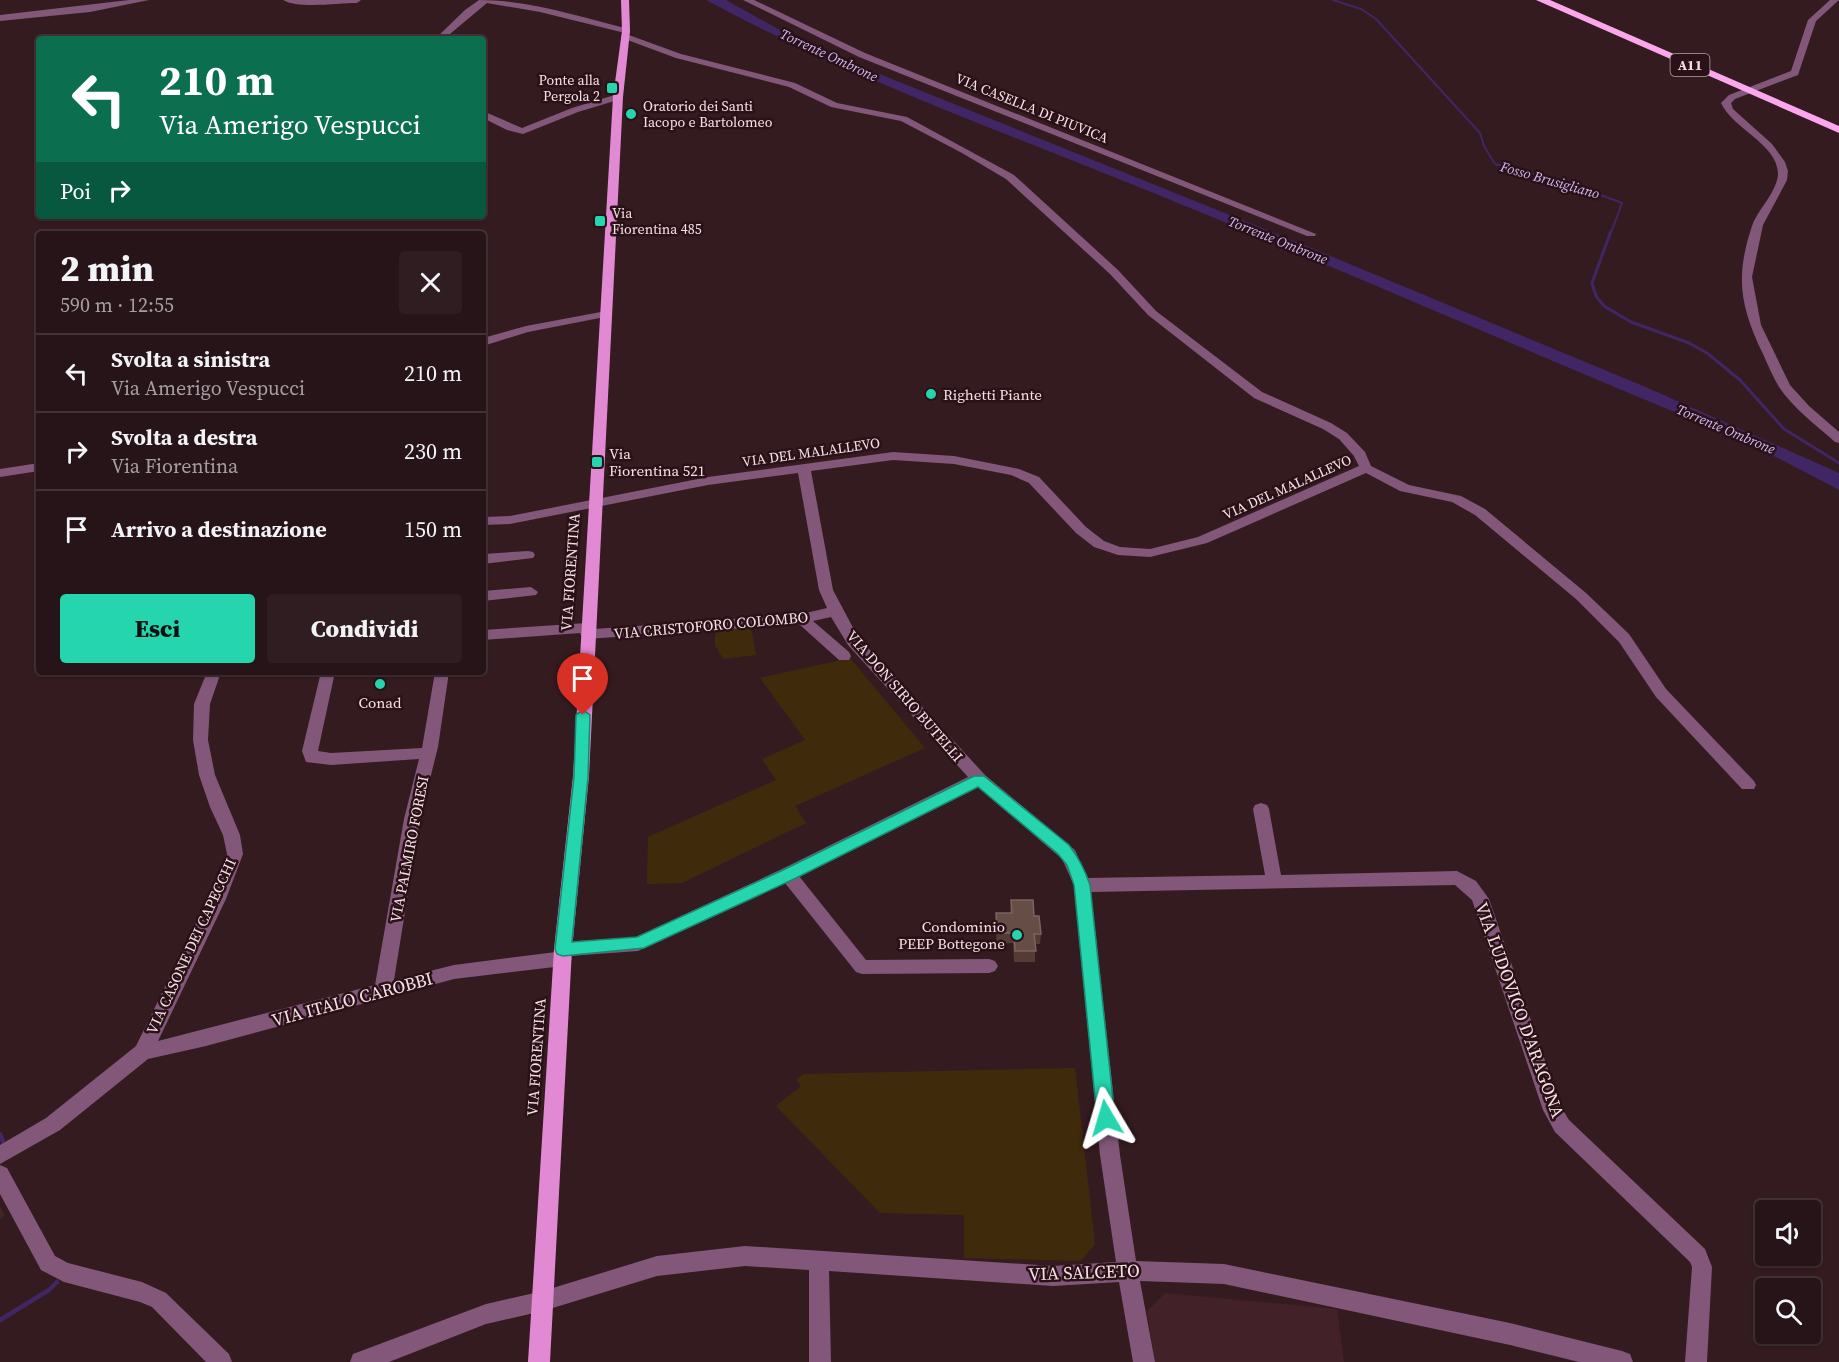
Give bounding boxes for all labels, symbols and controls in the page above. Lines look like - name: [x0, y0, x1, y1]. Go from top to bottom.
- water label: Torrente Ombrone: [777, 24, 881, 86]
- text: 210 m: [159, 51, 274, 109]
- road number: A11: [1670, 54, 1710, 76]
- icon: left: [60, 60, 138, 138]
- street label: VIA CASELLA DI PIUVICA: [953, 68, 1112, 148]
- place label: Ponte alla Pergola 2: [539, 70, 601, 106]
- marker: Ponte alla Pergola 2: [605, 81, 619, 95]
- place label: Oratorio dei Santi Iacopo e Bartolomeo: [643, 96, 773, 132]
- text: Via Amerigo Vespucci: [159, 106, 421, 143]
- marker: Oratorio dei Santi Iacopo e Bartolomeo: [624, 107, 638, 121]
- water label: Fosso Brusigliano: [1497, 156, 1602, 204]
- icon: right: [103, 174, 136, 207]
- text: Poi: [60, 176, 91, 206]
- place label: Via Fiorentina 485: [612, 203, 702, 239]
- water label: Torrente Ombrone: [1225, 211, 1331, 269]
- marker: Via Fiorentina 485: [593, 214, 607, 228]
- text: 2 min: [60, 244, 154, 293]
- button: close: [399, 251, 462, 314]
- text: 590 m · 12:55: [60, 291, 174, 319]
- text: Svolta a sinistra: [111, 344, 270, 374]
- icon: left: [60, 357, 93, 390]
- text: 210 m: [404, 358, 462, 388]
- text: Via Amerigo Vespucci: [111, 374, 305, 402]
- place label: Righetti Piante: [943, 384, 1042, 405]
- marker: Righetti Piante: [924, 387, 938, 401]
- water label: Torrente Ombrone: [1674, 399, 1779, 459]
- text: Svolta a destra: [111, 422, 257, 452]
- street label: VIA DEL MALALLEVO: [741, 432, 881, 472]
- icon: right: [60, 435, 93, 468]
- text: 230 m: [404, 436, 462, 466]
- place label: Via Fiorentina 521: [609, 443, 705, 481]
- street label: VIA DEL MALALLEVO: [1219, 450, 1355, 524]
- text: Via Fiorentina: [111, 452, 238, 480]
- marker: Via Fiorentina 521: [590, 455, 604, 469]
- street label: VIA FIORENTINA: [555, 512, 585, 632]
- icon: arrive: [60, 513, 93, 546]
- text: Arrivo a destinazione: [111, 514, 327, 544]
- text: 150 m: [404, 514, 462, 544]
- button: Esci: [60, 594, 255, 663]
- button: Condividi: [267, 594, 462, 663]
- street label: VIA CRISTOFORO COLOMBO: [613, 606, 809, 644]
- street label: VIA DON SIRIO BUTELLI: [842, 626, 968, 766]
- pin: [557, 653, 608, 715]
- icon: arrive: [566, 662, 599, 695]
- marker: Conad: [373, 677, 387, 691]
- place label: Conad: [359, 692, 402, 713]
- street label: VIA PALMIRO FORESI: [384, 774, 434, 924]
- street label: VIA CASONE DEI CAPECCHI: [141, 855, 241, 1037]
- street label: VIA LUDOVICO D'ARAGONA: [1469, 899, 1571, 1121]
- place label: Condominio PEEP Bottegone: [898, 916, 1005, 954]
- marker: Condominio PEEP Bottegone: [1010, 928, 1024, 942]
- street label: VIA ITALO CAROBBI: [269, 966, 435, 1032]
- street label: VIA FIORENTINA: [521, 997, 551, 1117]
- position arrow: [1074, 1086, 1138, 1150]
- map controls: [1755, 1200, 1821, 1344]
- button: sound: [1755, 1200, 1821, 1266]
- street label: VIA SALCETO: [1028, 1258, 1140, 1286]
- button: search: [1755, 1278, 1821, 1344]

